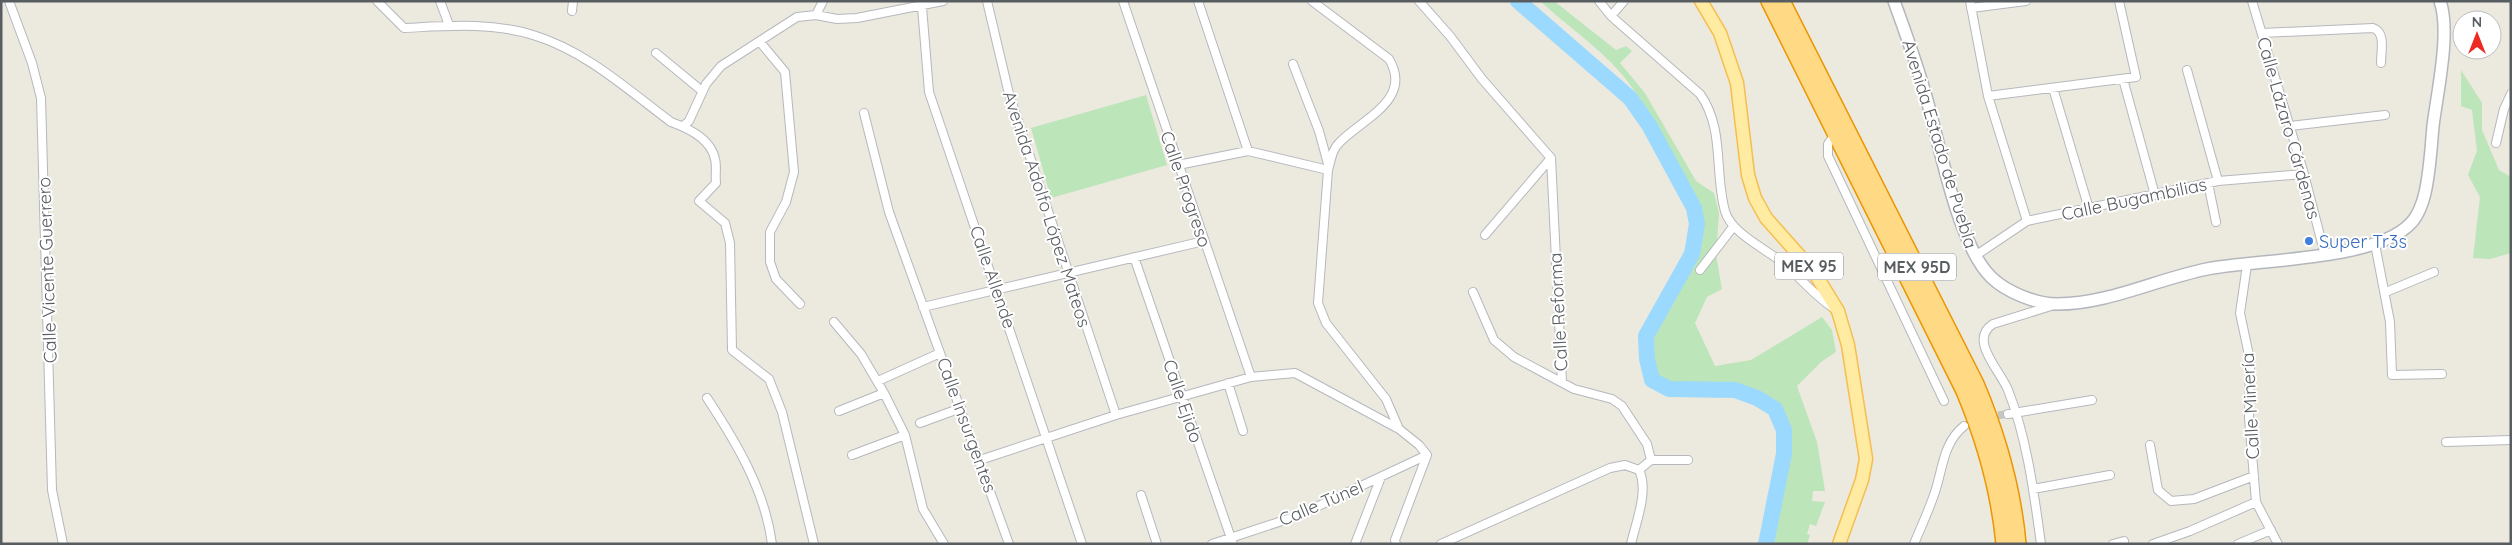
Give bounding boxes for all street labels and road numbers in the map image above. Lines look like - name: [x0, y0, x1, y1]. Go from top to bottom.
- street label: Calle Lázaro Cárdenas: [2252, 34, 2326, 222]
- street label: Avenida Estado de Puebla: [1897, 37, 1983, 251]
- street label: Avenida Adolfo López Mateos: [998, 88, 1096, 330]
- street label: Calle Progreso: [1155, 128, 1217, 250]
- street label: Calle Bugambilias: [2059, 172, 2209, 226]
- street label: Calle Vicente Guerrero: [32, 176, 62, 364]
- street label: Calle Allende: [965, 223, 1021, 331]
- street label: Calle Reforma: [1543, 252, 1573, 372]
- road number: MEX 95: [1775, 252, 1843, 280]
- road number: MEX 95D: [1878, 253, 1956, 280]
- street label: Calle Minería: [2236, 352, 2264, 460]
- street label: Calle Insurgentes: [932, 354, 1002, 496]
- street label: Calle Ejido: [1158, 356, 1208, 446]
- street label: Calle Túnel: [1275, 475, 1367, 531]

